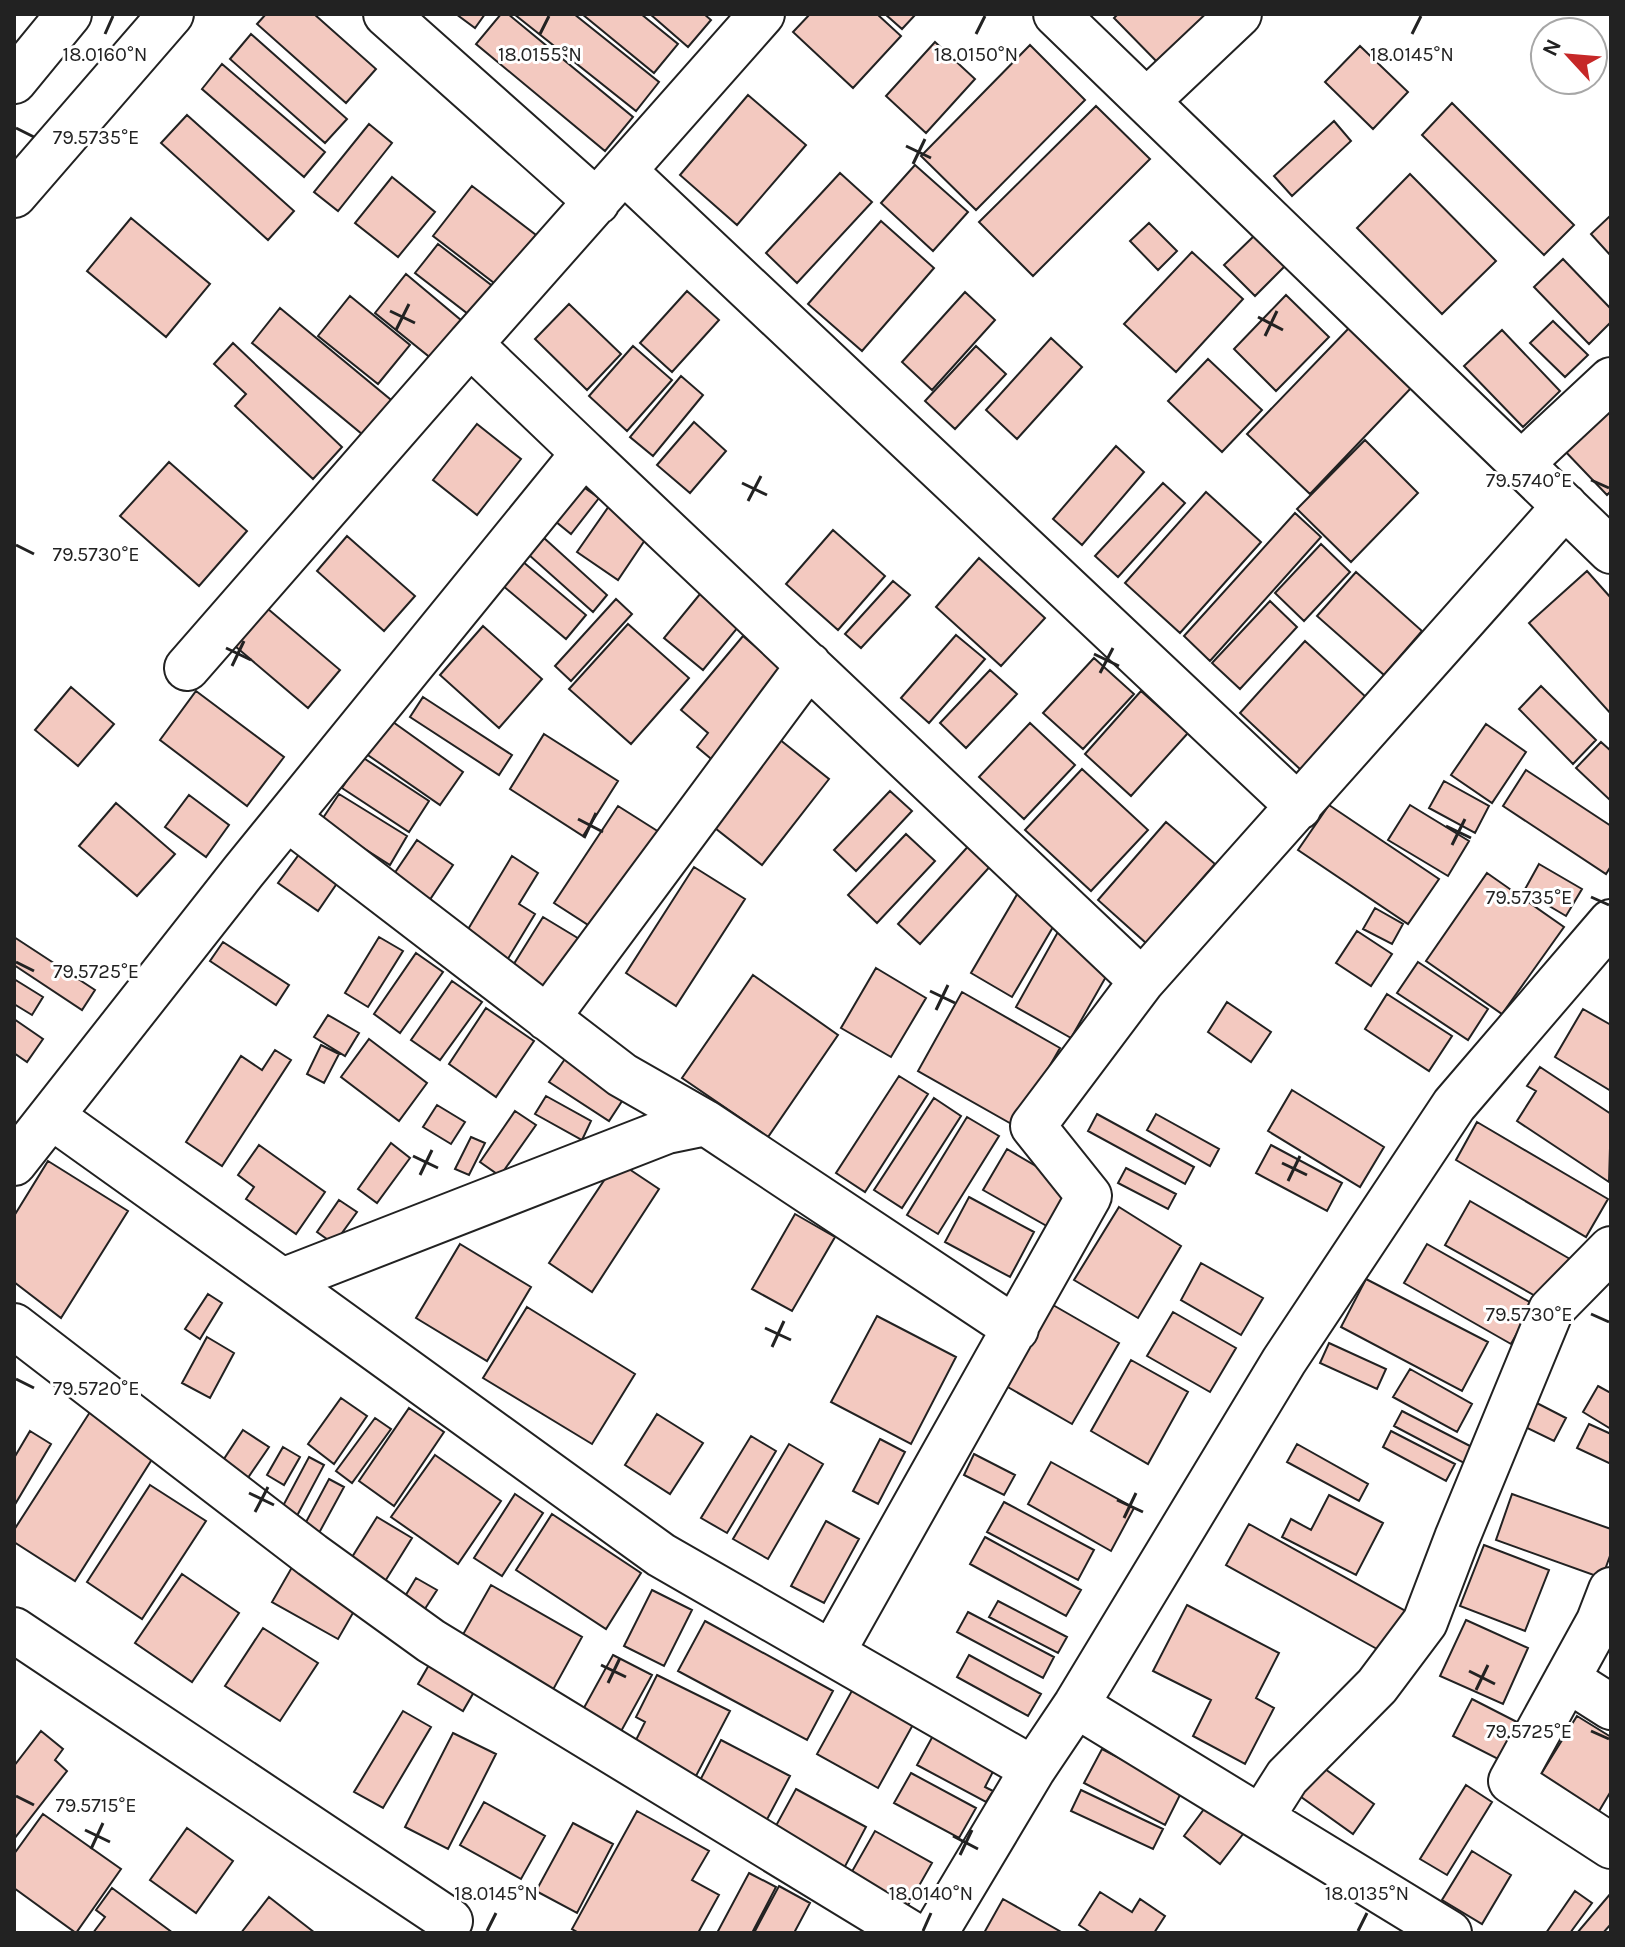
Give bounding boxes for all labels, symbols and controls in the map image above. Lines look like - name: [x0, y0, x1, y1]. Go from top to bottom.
- north arrow: [1529, 16, 1609, 96]
- text: N: [1537, 35, 1567, 60]
- text: 18.0160°N: [63, 43, 147, 66]
- text: 18.0155°N: [498, 43, 582, 66]
- text: 18.0150°N: [934, 43, 1018, 66]
- text: 18.0145°N: [1370, 43, 1454, 66]
- text: 79.5735°E: [53, 126, 139, 149]
- text: 79.5740°E: [1486, 469, 1572, 492]
- text: 79.5730°E: [53, 543, 139, 566]
- text: 79.5735°E: [1486, 886, 1572, 909]
- text: 79.5725°E: [53, 960, 139, 983]
- text: 79.5730°E: [1486, 1303, 1572, 1326]
- text: 79.5720°E: [53, 1377, 139, 1400]
- text: 79.5725°E: [1486, 1720, 1572, 1743]
- text: 79.5715°E: [55, 1794, 137, 1817]
- text: 18.0145°N: [454, 1882, 538, 1905]
- text: 18.0140°N: [889, 1882, 973, 1905]
- text: 18.0135°N: [1325, 1882, 1409, 1905]

